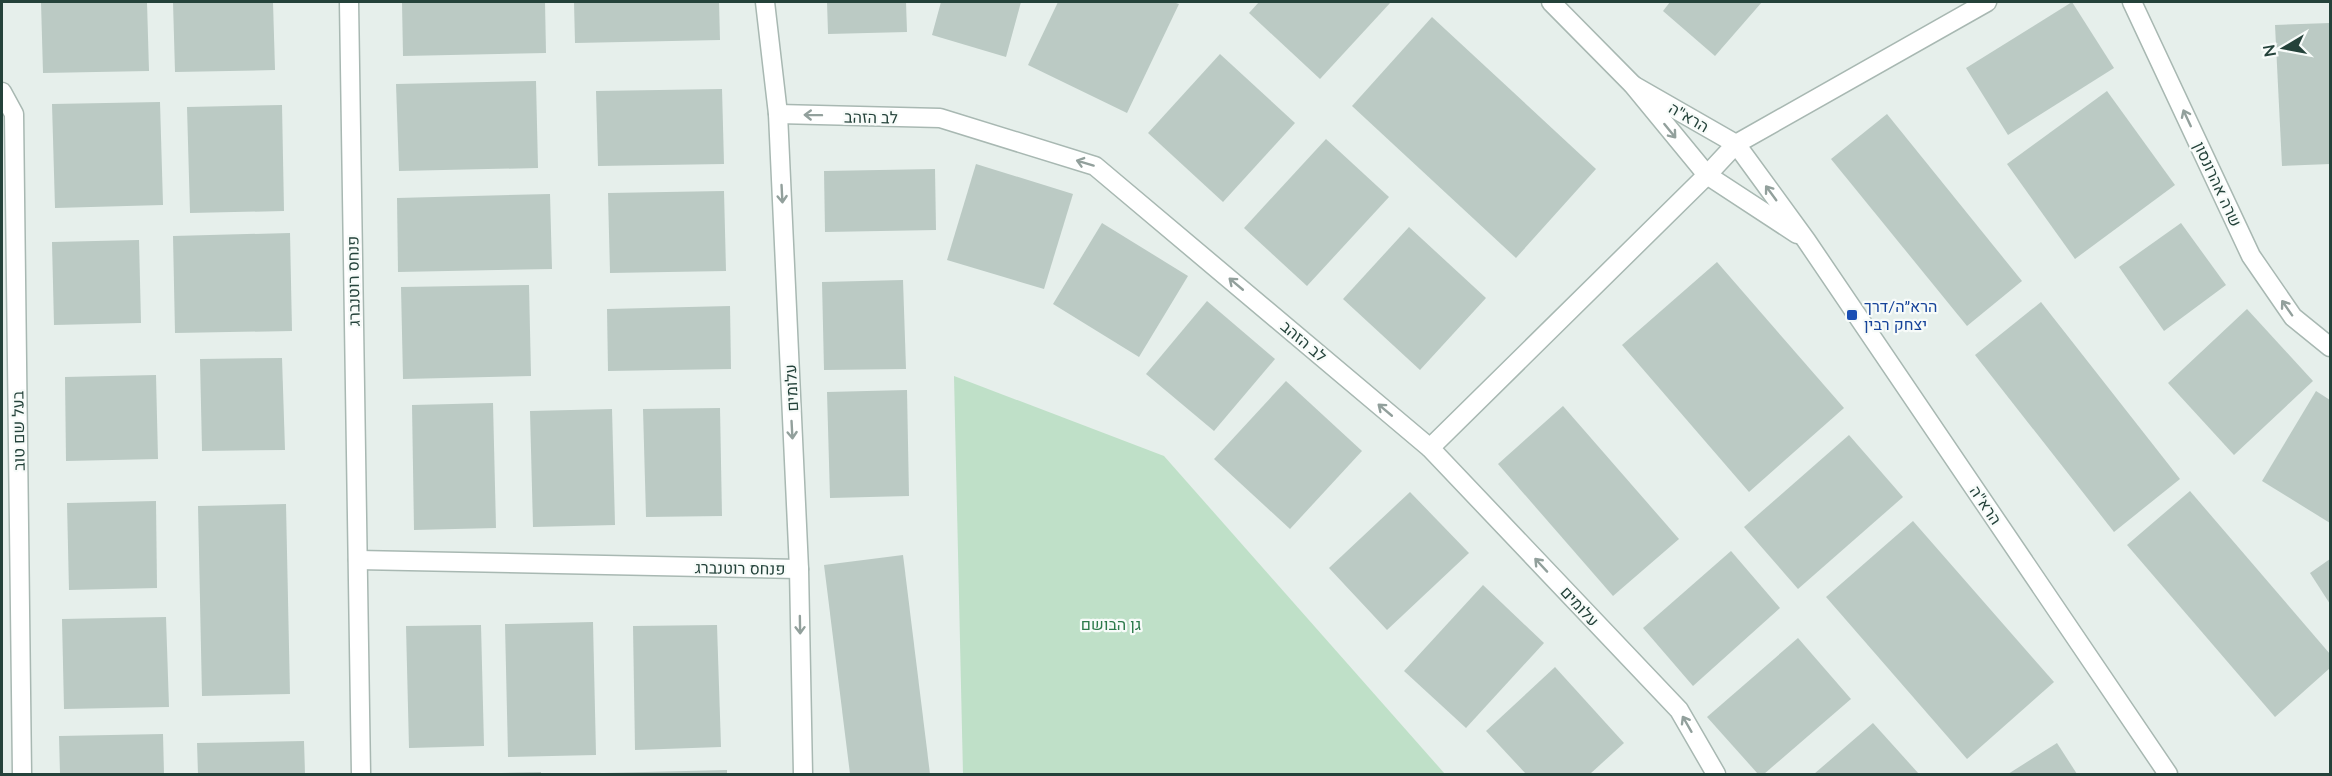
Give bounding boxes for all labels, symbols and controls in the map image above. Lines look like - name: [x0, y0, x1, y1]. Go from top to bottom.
- north arrow: [2254, 18, 2314, 78]
- text: N: [2258, 43, 2279, 58]
- street label: הרא"ה: [1666, 98, 1713, 136]
- street label: לב הזהב: [844, 107, 898, 126]
- one-way arrow: [803, 109, 823, 121]
- one-way arrow: [2181, 109, 2193, 127]
- one-way arrow: [1663, 123, 1677, 138]
- street label: שרה אהרונסון: [2190, 138, 2246, 229]
- one-way arrow: [1076, 157, 1095, 168]
- one-way arrow: [776, 183, 787, 203]
- one-way arrow: [1765, 186, 1778, 202]
- street label: פנחס רוטנברג: [342, 236, 363, 326]
- one-way arrow: [1228, 278, 1244, 291]
- place label: הרא״ה/דרך יצחק רבין: [1864, 296, 1938, 333]
- one-way arrow: [2281, 301, 2293, 317]
- marker: הרא״ה/דרך יצחק רבין: [1845, 308, 1859, 322]
- street label: לב הזהב: [1278, 316, 1331, 365]
- street label: עלומים: [780, 364, 801, 412]
- street label: בעל שם טוב: [7, 390, 28, 471]
- one-way arrow: [1378, 403, 1393, 417]
- one-way arrow: [787, 420, 798, 440]
- street label: הרא"ה: [1967, 482, 2006, 528]
- street label: פנחס רוטנברג: [695, 557, 785, 578]
- one-way arrow: [1534, 557, 1548, 572]
- street label: עלומים: [1557, 582, 1603, 629]
- park label: גן הבושם: [1081, 614, 1141, 633]
- one-way arrow: [794, 615, 805, 635]
- one-way arrow: [1680, 716, 1692, 733]

